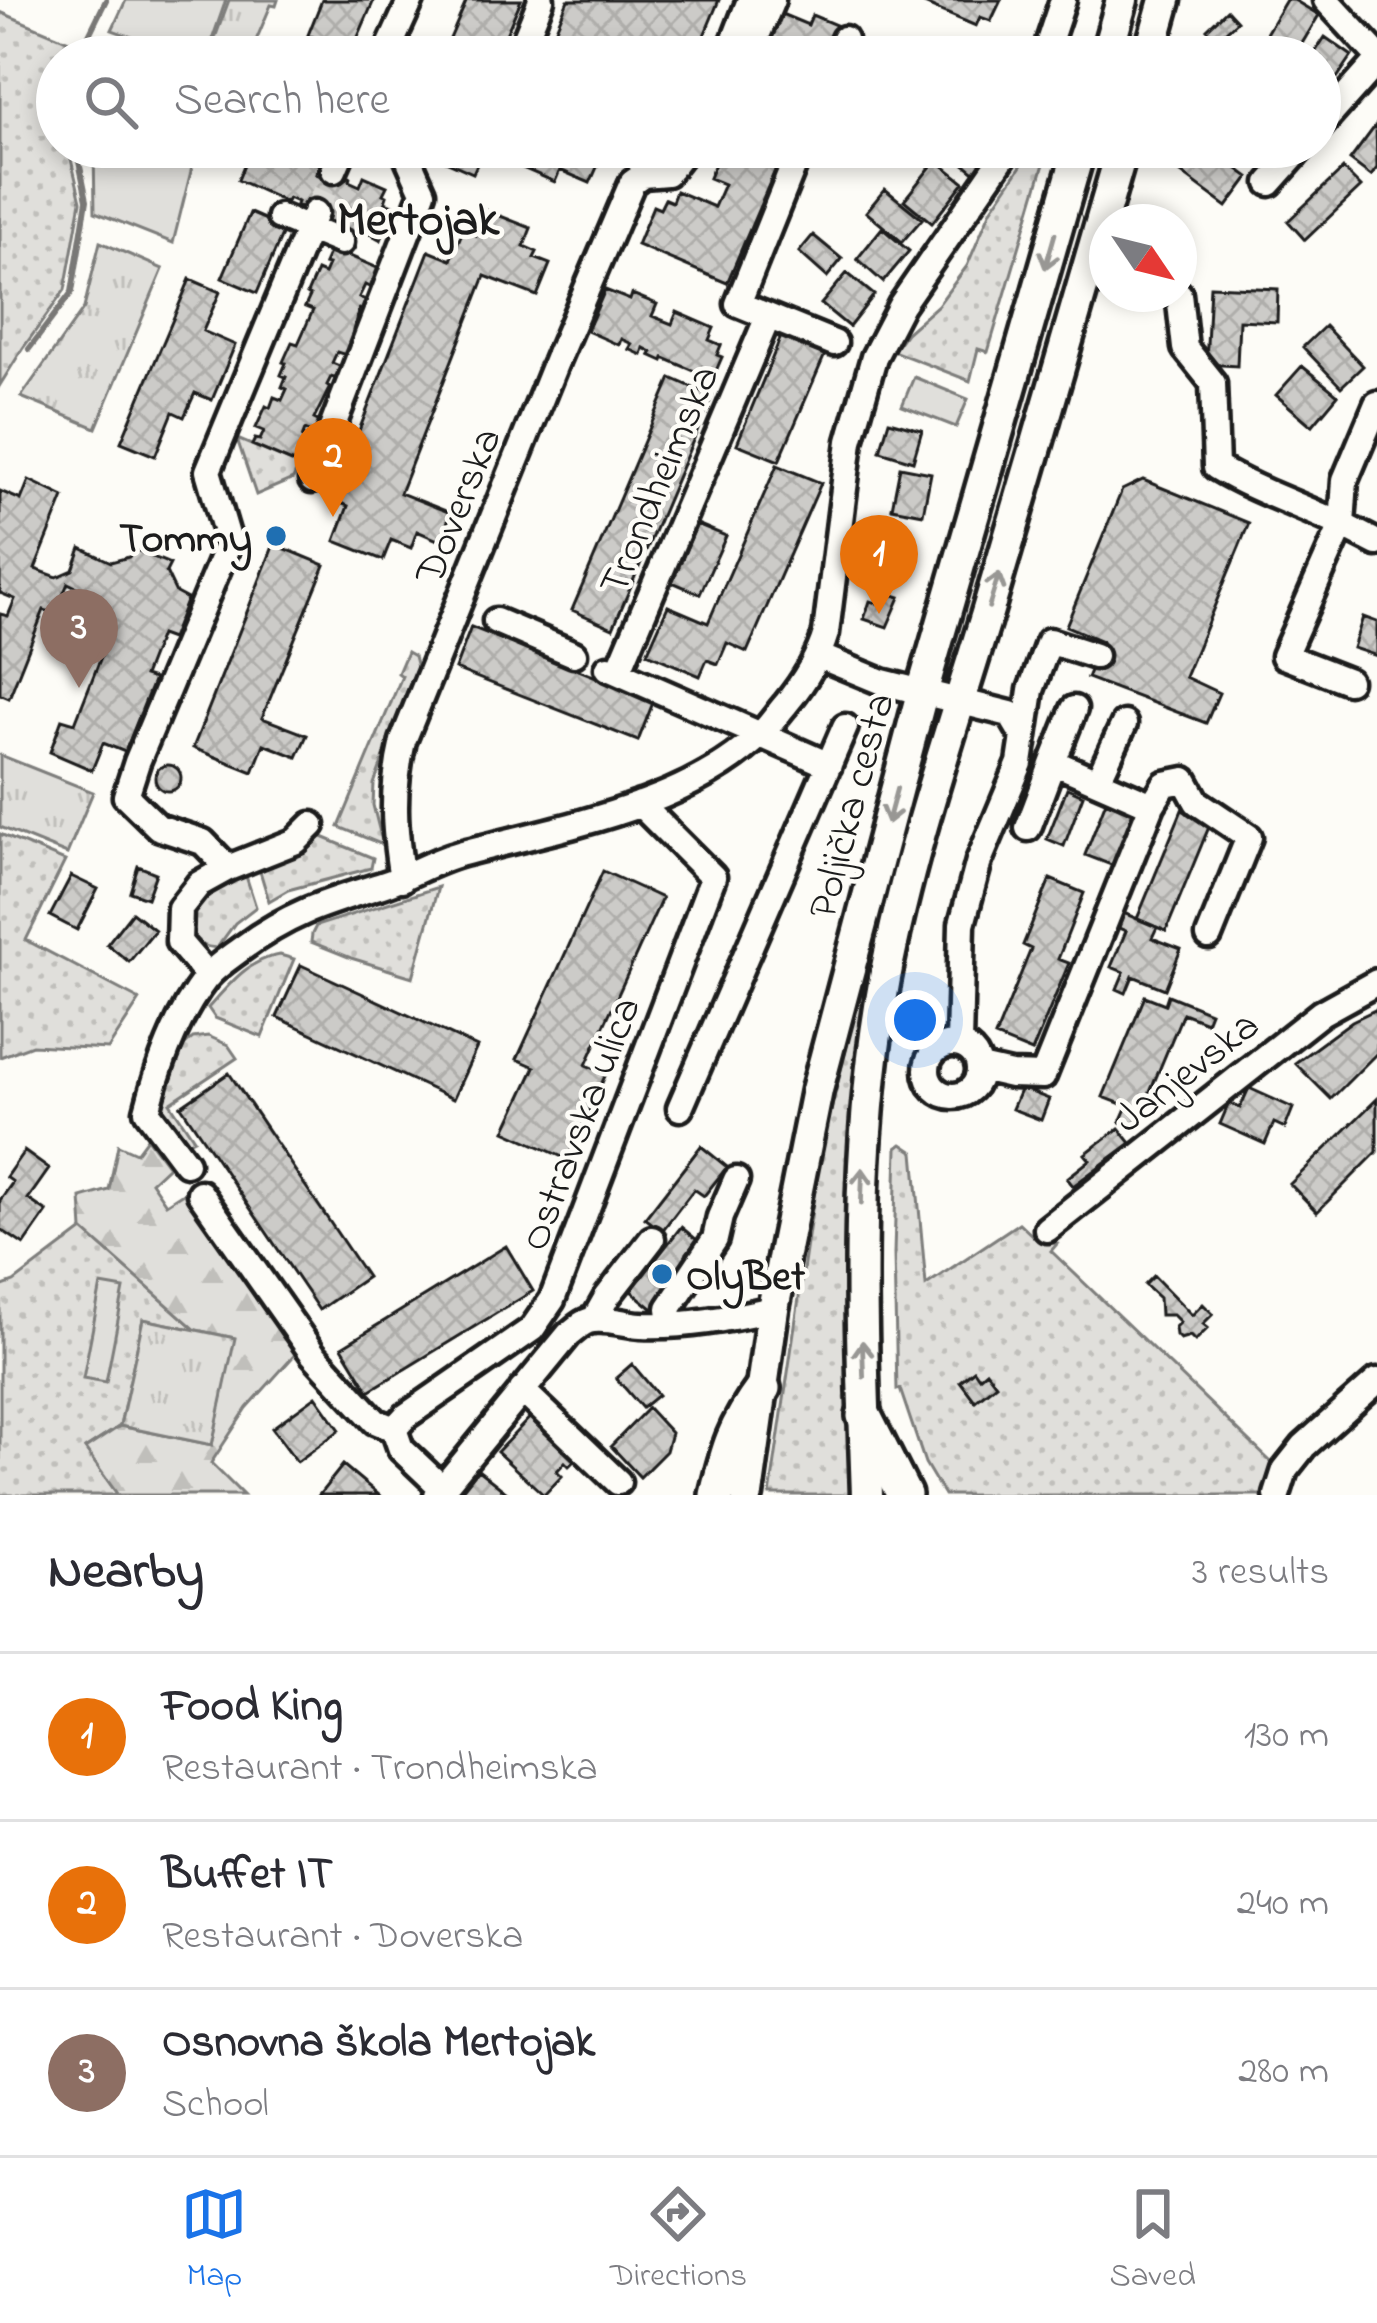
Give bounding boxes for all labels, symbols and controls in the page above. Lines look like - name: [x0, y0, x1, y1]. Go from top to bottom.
- search box: [36, 36, 1341, 168]
- icon: search: [78, 69, 144, 135]
- text: Search here: [174, 69, 390, 135]
- district label: Mertojak: [337, 187, 500, 257]
- north arrow: [1089, 204, 1197, 312]
- one-way arrow: [1038, 231, 1060, 269]
- street label: Trondheimska: [585, 356, 737, 605]
- pin: 2: [294, 418, 372, 517]
- street label: Doverska: [401, 419, 519, 595]
- place label: Tommy: [119, 510, 252, 571]
- pin: 1: [840, 515, 918, 614]
- marker: Tommy: [263, 523, 289, 549]
- one-way arrow: [984, 572, 1006, 610]
- pin: 3: [40, 589, 118, 688]
- street label: Poljička cesta: [794, 687, 913, 926]
- one-way arrow: [880, 786, 902, 824]
- street label: Ostravska ulica: [506, 989, 659, 1261]
- your location: [885, 990, 945, 1050]
- street label: Janjevska: [1102, 997, 1273, 1150]
- one-way arrow: [851, 1167, 874, 1206]
- place label: OlyBet: [686, 1248, 806, 1309]
- marker: OlyBet: [649, 1261, 675, 1287]
- one-way arrow: [851, 1340, 874, 1379]
- text: Nearby: [48, 1536, 204, 1611]
- text: 3 results: [1192, 1545, 1329, 1602]
- text: Food King: [162, 1675, 343, 1741]
- text: 1: [81, 1708, 93, 1765]
- text: 130 m: [1244, 1708, 1329, 1765]
- text: Restaurant · Trondheimska: [162, 1741, 598, 1798]
- text: Buffet IT: [162, 1843, 333, 1909]
- text: 2: [77, 1876, 97, 1933]
- text: 240 m: [1237, 1876, 1329, 1933]
- text: Restaurant · Doverska: [162, 1909, 523, 1966]
- text: Osnovna škola Mertojak: [162, 2011, 595, 2077]
- text: 3: [79, 2044, 95, 2101]
- text: 280 m: [1238, 2044, 1329, 2101]
- text: School: [162, 2077, 269, 2134]
- tab: Map: [181, 2181, 247, 2301]
- tab: Directions: [610, 2181, 747, 2301]
- tab: Saved: [1110, 2181, 1196, 2301]

